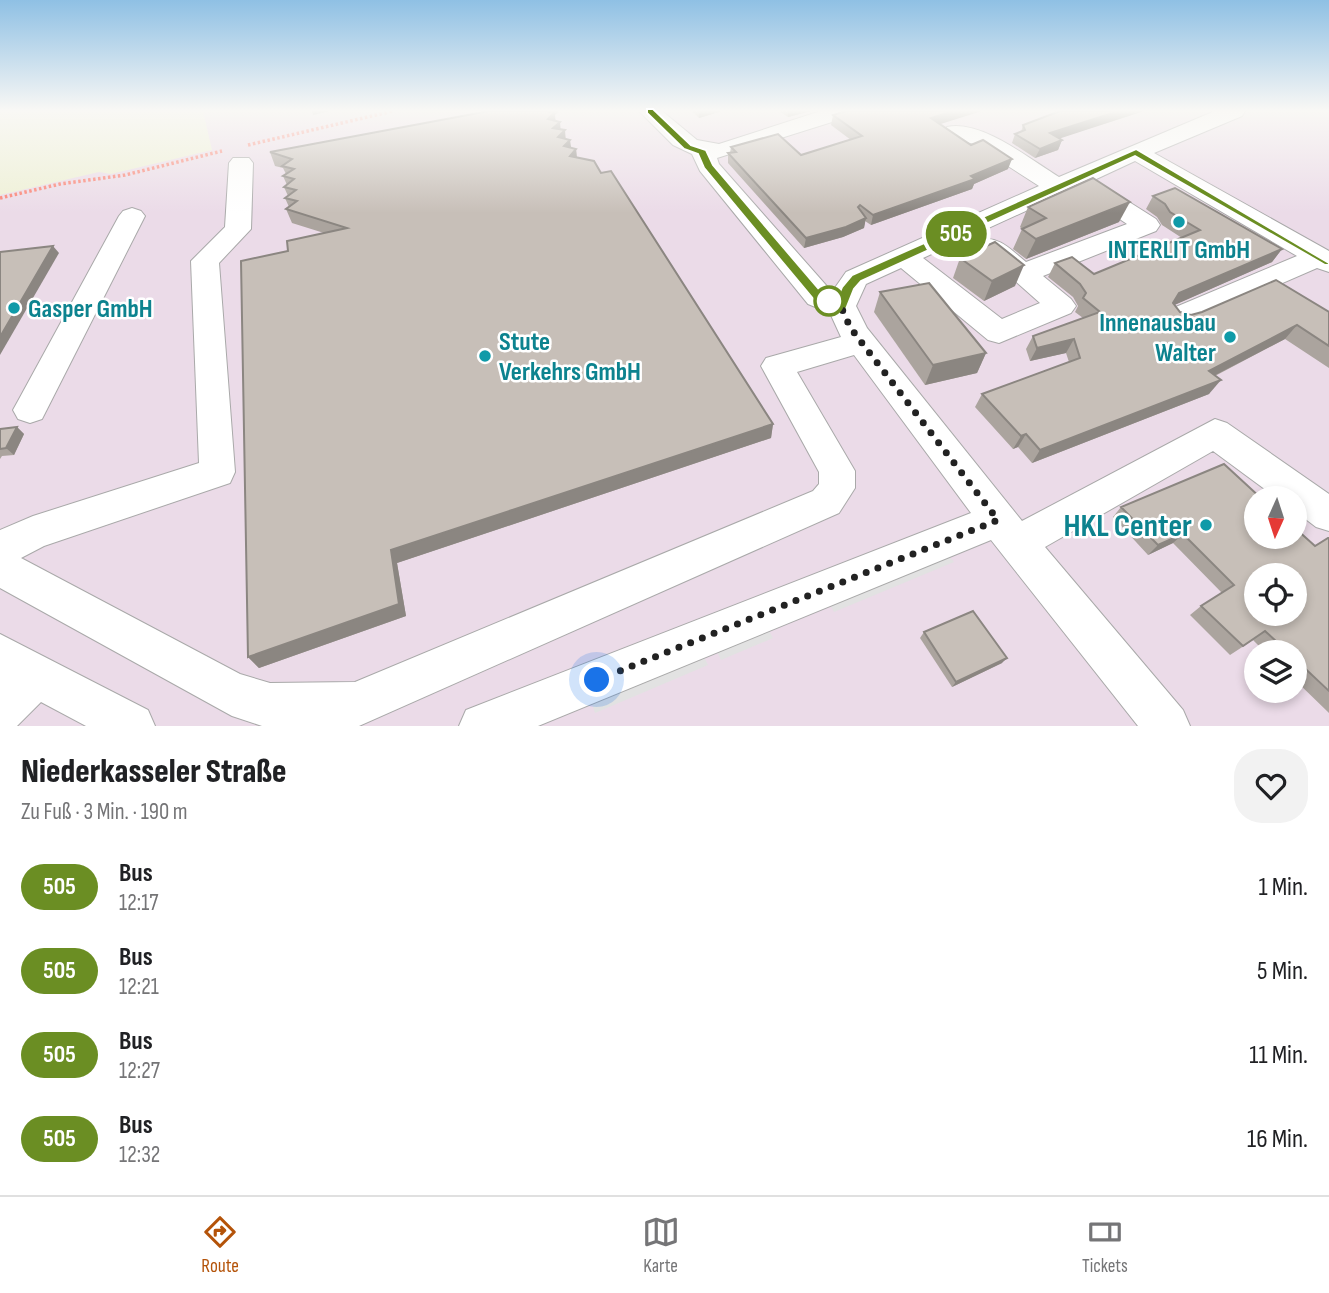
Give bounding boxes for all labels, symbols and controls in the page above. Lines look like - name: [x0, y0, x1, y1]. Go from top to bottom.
- line badge: 505: [916, 211, 996, 257]
- marker: INTERLIT GmbH: [1171, 214, 1187, 230]
- text: 505: [940, 219, 972, 248]
- place label: INTERLIT GmbH: [1108, 235, 1250, 266]
- unlabelled marker: [814, 286, 844, 316]
- place label: Gasper GmbH: [28, 294, 153, 325]
- marker: Gasper GmbH: [6, 300, 22, 316]
- place label: Innenausbau Walter: [1099, 308, 1216, 369]
- place label: Stute Verkehrs GmbH: [499, 327, 641, 388]
- marker: Innenausbau Walter: [1222, 329, 1238, 345]
- marker: Stute Verkehrs GmbH: [477, 348, 493, 364]
- north arrow: [1244, 486, 1307, 550]
- map controls: [1244, 486, 1307, 703]
- place label: HKL Center: [1064, 507, 1192, 546]
- marker: HKL Center: [1198, 517, 1214, 533]
- button: locate: [1244, 563, 1307, 626]
- button: layers: [1244, 640, 1307, 703]
- your location: [579, 662, 614, 697]
- button: heart: [1234, 749, 1308, 823]
- text: Niederkasseler Straße: [21, 752, 287, 792]
- text: Zu Fuß · 3 Min. · 190 m: [21, 798, 188, 826]
- text: Bus: [119, 858, 153, 889]
- text: 505: [43, 872, 76, 901]
- text: 1 Min.: [1258, 872, 1308, 903]
- text: 12:17: [119, 889, 158, 917]
- text: Bus: [119, 942, 153, 973]
- text: 505: [43, 956, 76, 985]
- text: 5 Min.: [1257, 956, 1308, 987]
- text: 12:21: [119, 973, 159, 1001]
- text: Bus: [119, 1026, 153, 1057]
- text: 505: [43, 1040, 76, 1069]
- text: 11 Min.: [1249, 1040, 1308, 1071]
- text: 12:27: [119, 1057, 160, 1085]
- text: Bus: [119, 1110, 153, 1141]
- text: 505: [43, 1124, 76, 1153]
- text: 16 Min.: [1247, 1124, 1308, 1155]
- text: 12:32: [119, 1141, 160, 1169]
- tab: Route: [201, 1213, 239, 1278]
- tab: Karte: [642, 1213, 680, 1278]
- tab: Tickets: [1082, 1213, 1128, 1278]

